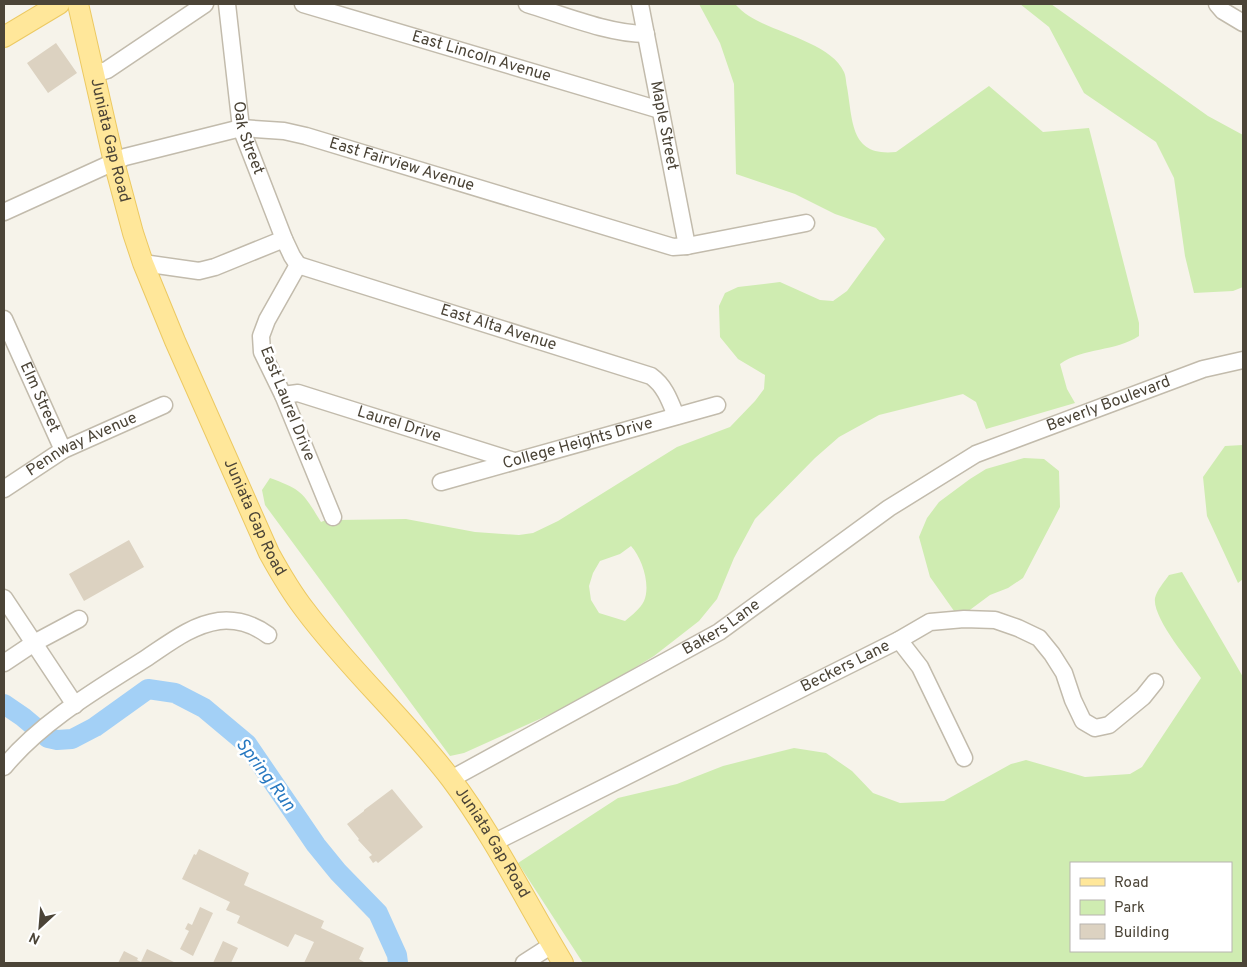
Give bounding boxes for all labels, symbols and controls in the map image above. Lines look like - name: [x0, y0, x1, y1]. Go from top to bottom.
- street label: East Lincoln Avenue: [409, 27, 553, 87]
- street label: Juniata Gap Road: [85, 76, 134, 205]
- street label: Maple Street: [645, 79, 682, 172]
- street label: Oak Street: [228, 100, 268, 178]
- street label: East Fairview Avenue: [327, 134, 477, 196]
- street label: East Alta Avenue: [438, 300, 559, 356]
- street label: East Laurel Drive: [255, 344, 319, 464]
- street label: Elm Street: [15, 359, 64, 436]
- street label: Beverly Boulevard: [1044, 372, 1173, 437]
- street label: Laurel Drive: [355, 402, 443, 447]
- street label: Pennway Avenue: [23, 408, 140, 481]
- street label: College Heights Drive: [501, 413, 655, 474]
- street label: Juniata Gap Road: [219, 456, 290, 580]
- street label: Bakers Lane: [679, 595, 764, 660]
- street label: Beckers Lane: [797, 636, 893, 697]
- water label: Spring Run: [230, 734, 300, 816]
- street label: Juniata Gap Road: [450, 783, 533, 902]
- legend: [1070, 862, 1232, 952]
- text: Road: [1114, 874, 1149, 893]
- text: Park: [1114, 899, 1145, 918]
- north arrow: [15, 902, 65, 952]
- text: Building: [1114, 924, 1169, 943]
- text: N: [27, 927, 43, 947]

